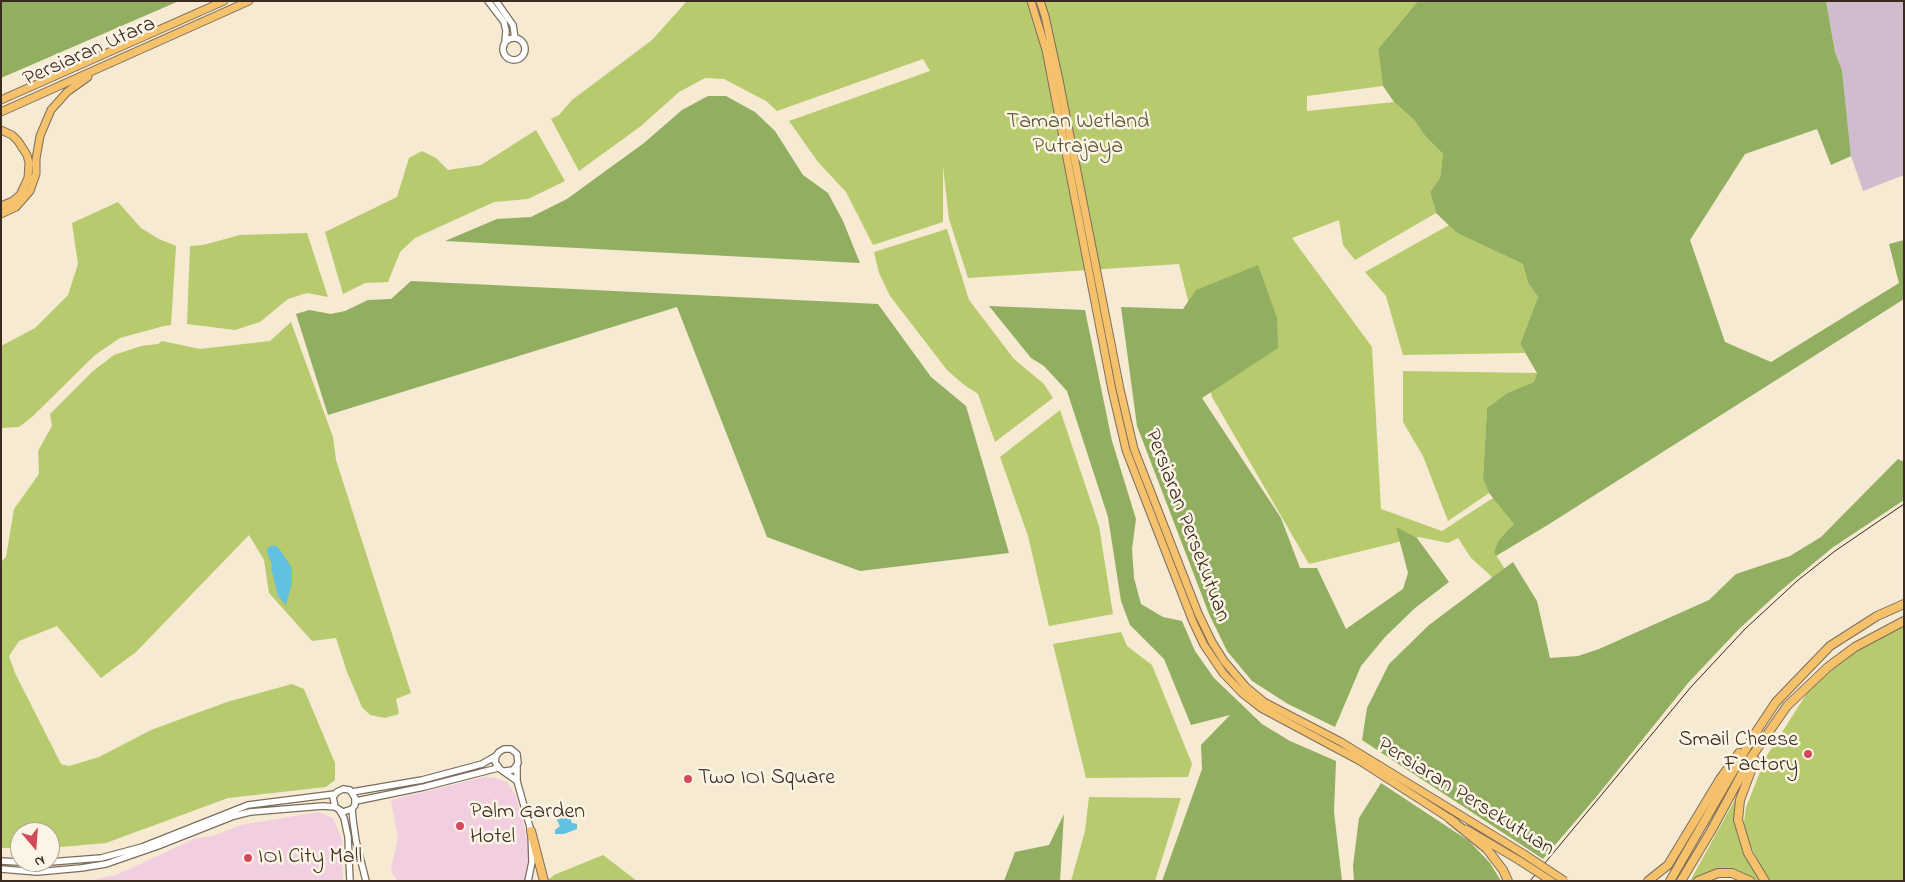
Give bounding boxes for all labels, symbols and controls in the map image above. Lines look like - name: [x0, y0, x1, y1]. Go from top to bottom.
- street label: Persiaran Utara: [20, 12, 160, 94]
- park label: Taman Wetland Putrajaya: [1007, 110, 1149, 162]
- street label: Persiaran Persekutuan: [1137, 426, 1235, 626]
- place label: Smail Cheese Factory: [1678, 728, 1798, 779]
- street label: Persiaran Persekutuan: [1371, 733, 1559, 863]
- marker: Smail Cheese Factory: [1802, 748, 1814, 760]
- place label: Two IOI Square: [698, 766, 835, 792]
- marker: Two IOI Square: [682, 773, 694, 785]
- place label: Palm Garden Hotel: [470, 800, 585, 851]
- marker: Palm Garden Hotel: [454, 820, 466, 832]
- north arrow: [10, 822, 60, 872]
- place label: IOI City Mall: [258, 845, 362, 871]
- text: N: [32, 849, 47, 872]
- marker: IOI City Mall: [242, 852, 254, 864]

